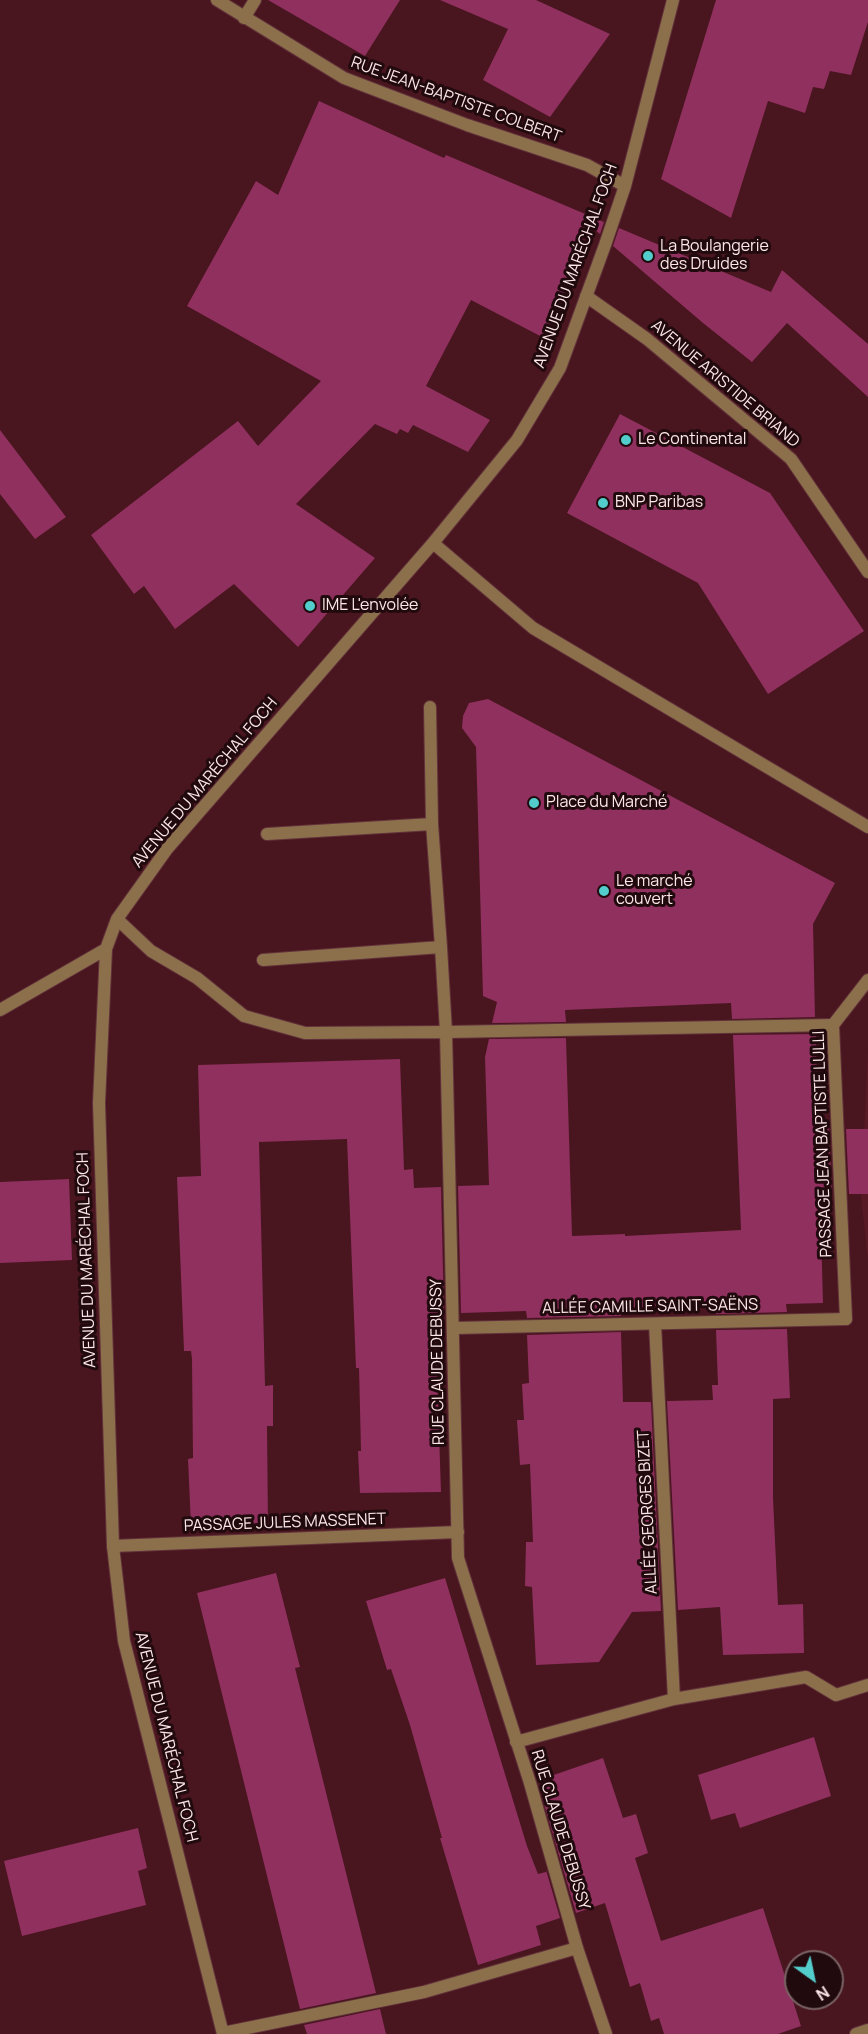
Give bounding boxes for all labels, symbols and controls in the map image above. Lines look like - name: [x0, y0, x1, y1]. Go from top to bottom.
- street label: RUE JEAN-BAPTISTE COLBERT: [348, 53, 564, 147]
- street label: AVENUE DU MARÉCHAL FOCH: [530, 161, 622, 371]
- place label: La Boulangerie des Druides: [660, 237, 769, 275]
- marker: La Boulangerie des Druides: [641, 249, 655, 263]
- street label: AVENUE ARISTIDE BRIAND: [647, 316, 803, 452]
- place label: Le Continental: [638, 430, 746, 450]
- marker: Le Continental: [619, 433, 633, 447]
- place label: BNP Paribas: [615, 493, 703, 513]
- marker: BNP Paribas: [596, 496, 610, 510]
- place label: IME L'envolée: [322, 596, 418, 616]
- marker: IME L'envolée: [303, 599, 317, 613]
- street label: AVENUE DU MARÉCHAL FOCH: [128, 694, 282, 872]
- place label: Place du Marché: [546, 793, 667, 813]
- marker: Place du Marché: [527, 796, 541, 810]
- place label: Le marché couvert: [616, 872, 692, 910]
- marker: Le marché couvert: [597, 884, 611, 898]
- street label: PASSAGE JEAN BAPTISTE LULLI: [809, 1030, 837, 1258]
- street label: AVENUE DU MARÉCHAL FOCH: [74, 1152, 100, 1368]
- street label: RUE CLAUDE DEBUSSY: [427, 1279, 449, 1445]
- street label: ALLÉE CAMILLE SAINT-SAËNS: [542, 1296, 758, 1318]
- street label: ALLÉE GEORGES BIZET: [634, 1429, 662, 1595]
- street label: PASSAGE JULES MASSENET: [183, 1510, 387, 1536]
- street label: AVENUE DU MARÉCHAL FOCH: [131, 1630, 201, 1844]
- street label: RUE CLAUDE DEBUSSY: [527, 1748, 593, 1912]
- north arrow: [784, 1950, 844, 2010]
- text: N: [812, 1981, 834, 2006]

